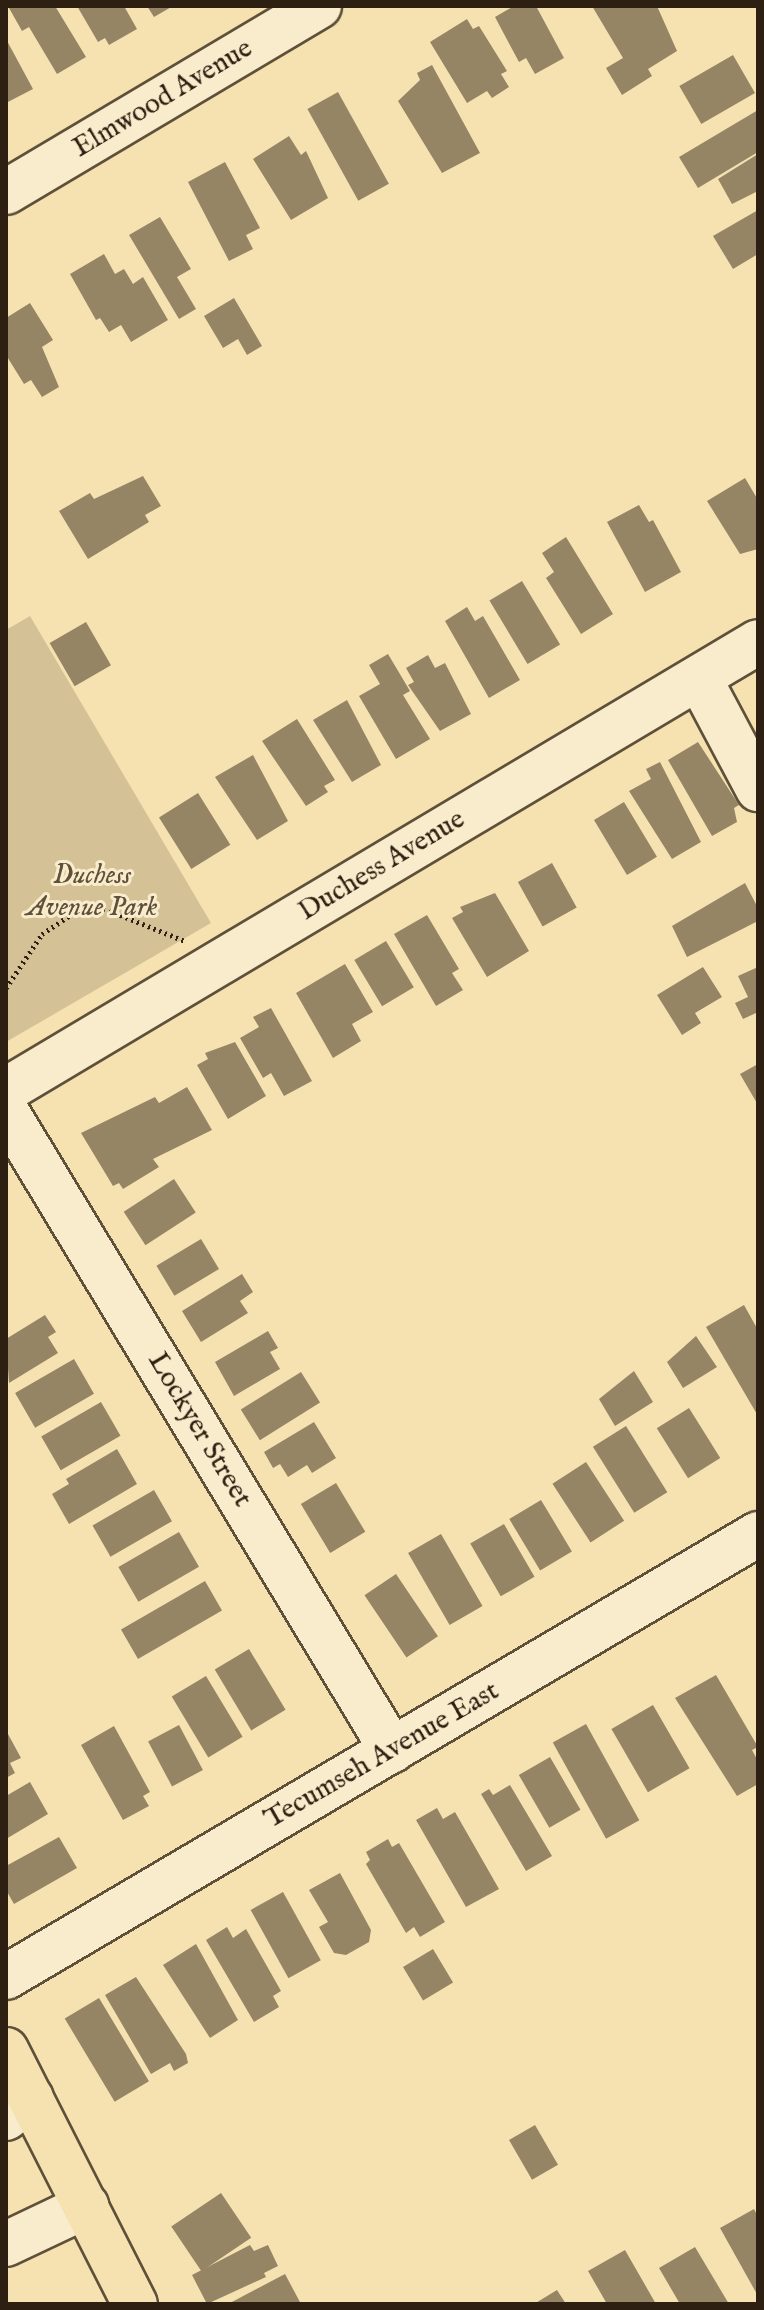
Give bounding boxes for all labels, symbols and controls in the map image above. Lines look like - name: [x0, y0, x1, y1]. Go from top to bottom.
- street label: Elmwood Avenue: [67, 32, 259, 166]
- street label: Duchess Avenue: [293, 803, 471, 929]
- park label: Duchess Avenue Park: [26, 859, 158, 925]
- street label: Lockyer Street: [140, 1347, 258, 1513]
- street label: Tecumseh Avenue East: [259, 1675, 505, 1837]

